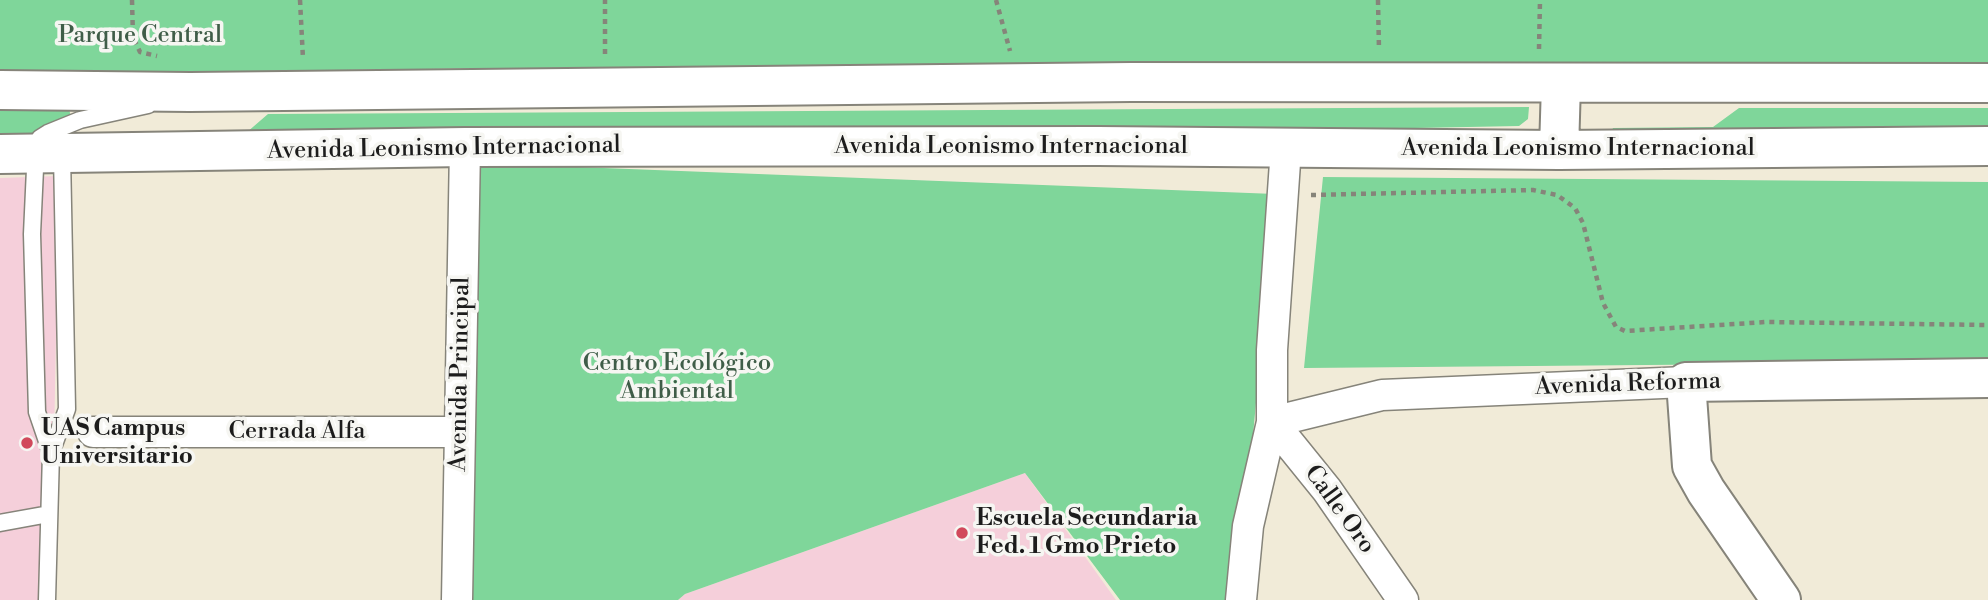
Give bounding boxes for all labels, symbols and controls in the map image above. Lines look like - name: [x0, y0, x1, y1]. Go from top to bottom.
- park label: Parque Central: [58, 22, 222, 50]
- street label: Avenida Leonismo Internacional: [267, 132, 621, 166]
- street label: Avenida Leonismo Internacional: [834, 133, 1188, 161]
- street label: Avenida Leonismo Internacional: [1401, 135, 1755, 163]
- street label: Avenida Principal: [445, 276, 477, 472]
- park label: Centro Ecológico Ambiental: [583, 350, 771, 406]
- street label: Avenida Reforma: [1534, 367, 1722, 403]
- place label: UAS Campus Universitario: [41, 415, 193, 471]
- street label: Cerrada Alfa: [229, 418, 365, 446]
- marker: UAS Campus Universitario: [19, 435, 35, 451]
- street label: Calle Oro: [1297, 460, 1381, 560]
- place label: Escuela Secundaria Fed. 1 Gmo Prieto: [976, 505, 1198, 561]
- marker: Escuela Secundaria Fed. 1 Gmo Prieto: [954, 525, 970, 541]

